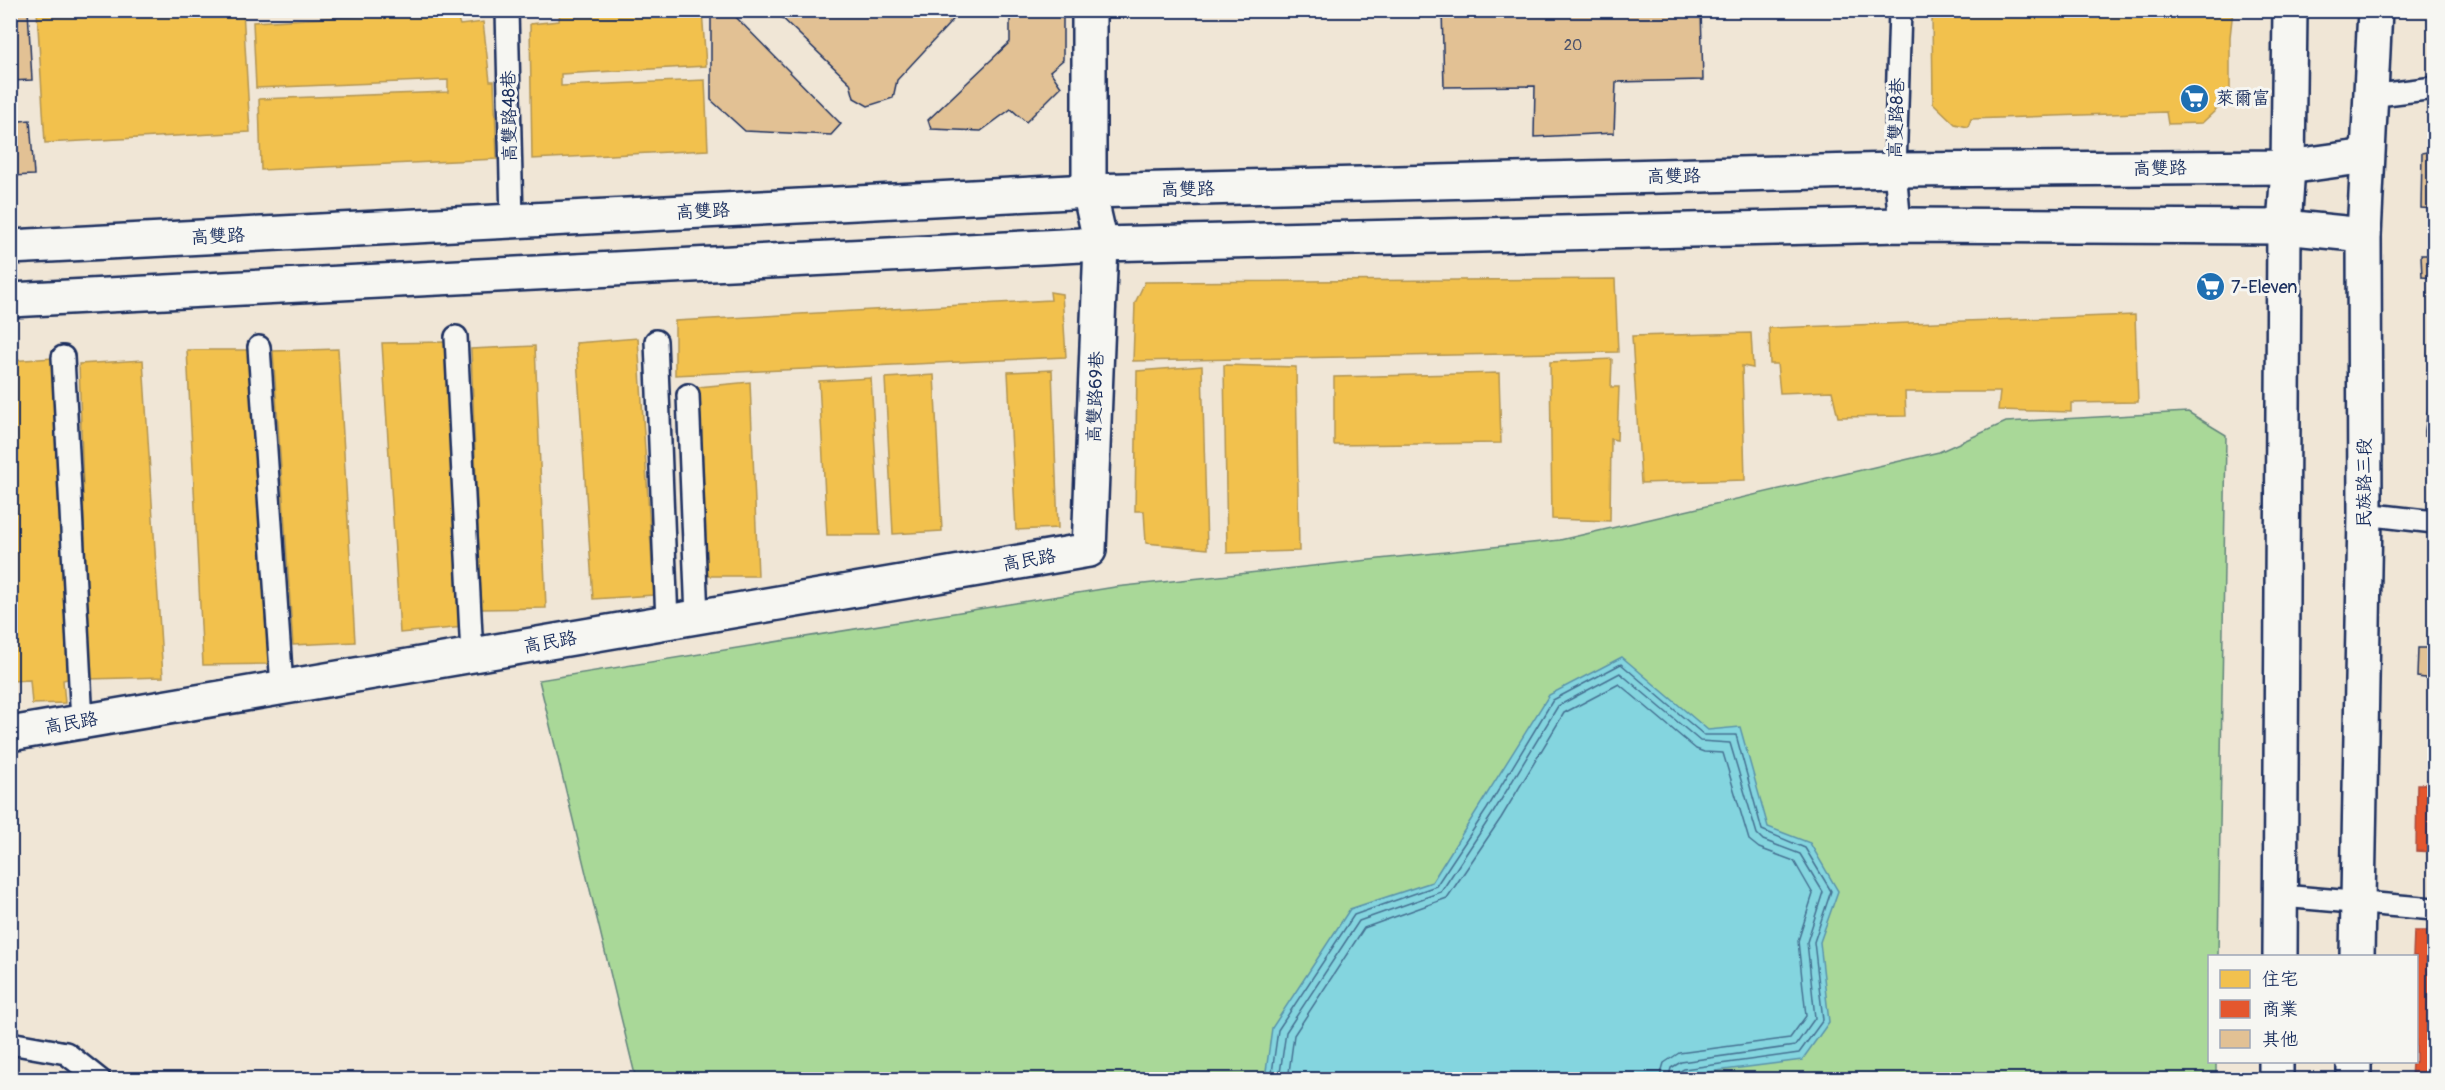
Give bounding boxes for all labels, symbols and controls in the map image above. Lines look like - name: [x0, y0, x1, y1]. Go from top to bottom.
- house number: 20: [1564, 36, 1582, 55]
- street label: 高雙路48巷: [497, 70, 522, 162]
- street label: 高雙路8巷: [1884, 77, 1909, 159]
- supermarket icon: 萊爾富: [2179, 82, 2211, 114]
- place label: 萊爾富: [2216, 87, 2270, 110]
- street label: 高雙路: [2133, 157, 2187, 180]
- street label: 高雙路: [1647, 165, 1701, 188]
- street label: 高雙路: [1161, 178, 1215, 201]
- street label: 高雙路: [675, 199, 731, 224]
- street label: 高雙路: [190, 224, 246, 249]
- supermarket icon: 7-Eleven: [2194, 271, 2226, 303]
- place label: 7-Eleven: [2231, 276, 2298, 299]
- street label: 高雙路69巷: [1082, 351, 1109, 443]
- street label: 民族路三段: [2353, 438, 2376, 528]
- street label: 高民路: [1001, 544, 1058, 577]
- street label: 高民路: [522, 626, 579, 659]
- street label: 高民路: [43, 707, 100, 740]
- legend: [2208, 955, 2418, 1063]
- text: 住宅: [2262, 968, 2298, 991]
- text: 商業: [2262, 998, 2298, 1021]
- text: 其他: [2262, 1028, 2298, 1051]

